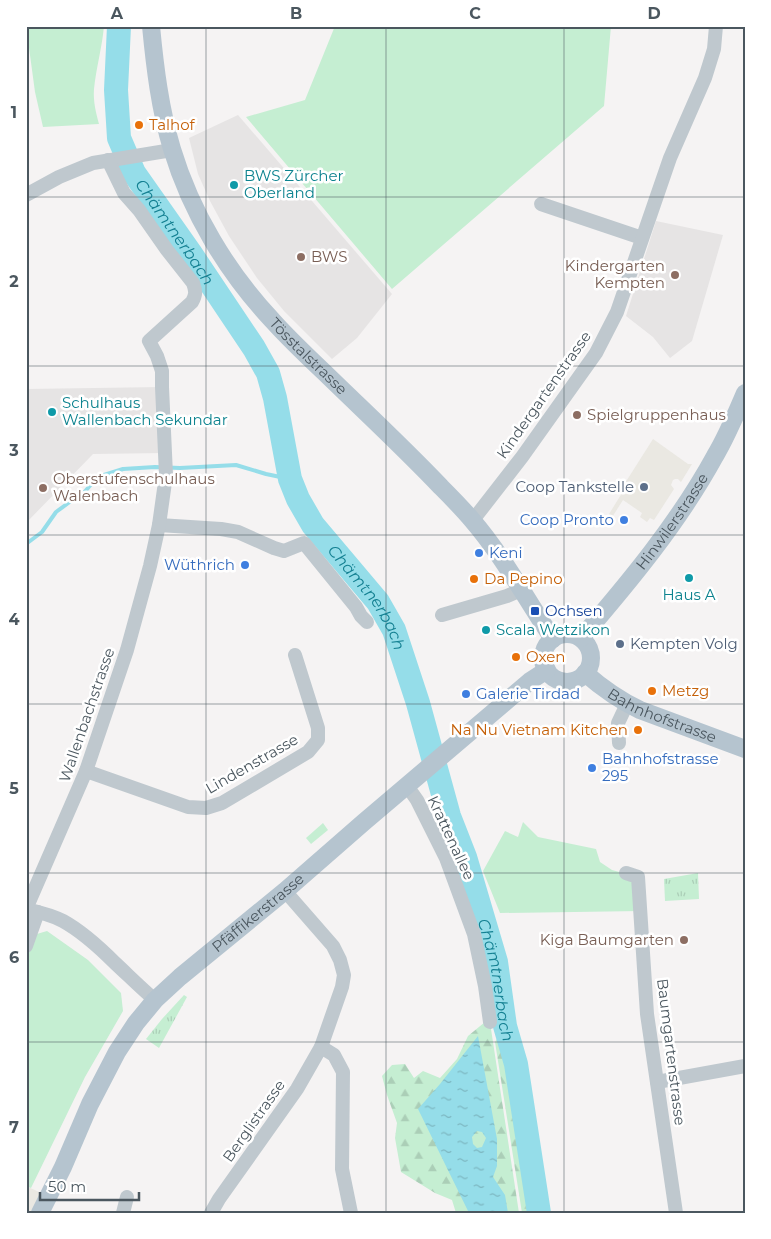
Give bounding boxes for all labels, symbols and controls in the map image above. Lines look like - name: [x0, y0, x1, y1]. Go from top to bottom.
- text: A: [110, 4, 124, 23]
- text: B: [290, 4, 302, 23]
- text: C: [469, 4, 481, 23]
- text: D: [647, 4, 661, 23]
- text: 1: [11, 103, 17, 122]
- place label: Talhof: [149, 115, 196, 134]
- marker: Talhof: [133, 119, 145, 131]
- place label: BWS Zürcher Oberland: [244, 166, 343, 202]
- water label: Chämtnerbach: [131, 175, 218, 289]
- marker: BWS Zürcher Oberland: [228, 179, 240, 191]
- place label: BWS: [311, 247, 347, 266]
- marker: BWS: [295, 251, 307, 263]
- place label: Kindergarten Kempten: [565, 256, 665, 292]
- marker: Kindergarten Kempten: [669, 269, 681, 281]
- text: 2: [9, 272, 19, 291]
- street label: Tösstalstrasse: [266, 314, 352, 398]
- street label: Kindergartenstrasse: [492, 327, 595, 462]
- place label: Schulhaus Wallenbach Sekundar: [62, 393, 228, 429]
- place label: Spielgruppenhaus: [587, 405, 726, 424]
- marker: Schulhaus Wallenbach Sekundar: [46, 406, 58, 418]
- marker: Spielgruppenhaus: [571, 409, 583, 421]
- text: 3: [8, 441, 19, 460]
- place label: Oberstufenschulhaus Walenbach: [53, 469, 215, 505]
- street label: Hinwilerstrasse: [631, 469, 712, 574]
- place label: Coop Tankstelle: [516, 477, 634, 496]
- marker: Coop Tankstelle: [638, 481, 650, 493]
- marker: Oberstufenschulhaus Walenbach: [37, 482, 49, 494]
- place label: Coop Pronto: [520, 510, 614, 529]
- marker: Coop Pronto: [618, 514, 630, 526]
- water label: Chämtnerbach: [324, 541, 409, 653]
- place label: Keni: [489, 543, 523, 562]
- marker: Keni: [473, 547, 485, 559]
- place label: Wüthrich: [164, 555, 235, 574]
- marker: Wüthrich: [239, 559, 251, 571]
- place label: Da Pepino: [484, 569, 563, 588]
- marker: Haus A: [683, 572, 695, 584]
- marker: Da Pepino: [468, 573, 480, 585]
- place label: Haus A: [662, 585, 716, 604]
- place label: Ochsen: [545, 601, 603, 620]
- marker: Ochsen: [529, 605, 541, 617]
- text: 4: [8, 610, 20, 629]
- place label: Scala Wetzikon: [496, 620, 610, 639]
- marker: Scala Wetzikon: [480, 624, 492, 636]
- place label: Kempten Volg: [630, 634, 738, 653]
- marker: Kempten Volg: [614, 638, 626, 650]
- street label: Wallenbachstrasse: [55, 645, 118, 784]
- place label: Oxen: [526, 647, 565, 666]
- marker: Oxen: [510, 651, 522, 663]
- place label: Metzg: [662, 681, 709, 700]
- place label: Galerie Tirdad: [476, 684, 580, 703]
- street label: Bahnhofstrasse: [604, 684, 719, 747]
- marker: Metzg: [646, 685, 658, 697]
- marker: Galerie Tirdad: [460, 688, 472, 700]
- place label: Na Nu Vietnam Kitchen: [451, 720, 628, 739]
- marker: Na Nu Vietnam Kitchen: [632, 724, 644, 736]
- street label: Lindenstrasse: [202, 729, 301, 798]
- place label: Bahnhofstrasse 295: [602, 749, 718, 785]
- marker: Bahnhofstrasse 295: [586, 762, 598, 774]
- text: 5: [9, 779, 19, 798]
- street label: Krattenallee: [424, 793, 479, 883]
- street label: Pfäffikerstrasse: [208, 869, 308, 956]
- water label: Chämtnerbach: [474, 916, 518, 1043]
- place label: Kiga Baumgarten: [540, 930, 674, 949]
- marker: Kiga Baumgarten: [678, 934, 690, 946]
- text: 6: [9, 948, 19, 967]
- street label: Baumgartenstrasse: [653, 977, 690, 1126]
- street label: Berglistrasse: [218, 1076, 289, 1165]
- text: 7: [9, 1118, 19, 1137]
- scale bar: [40, 1169, 139, 1201]
- text: 50 m: [48, 1177, 86, 1196]

